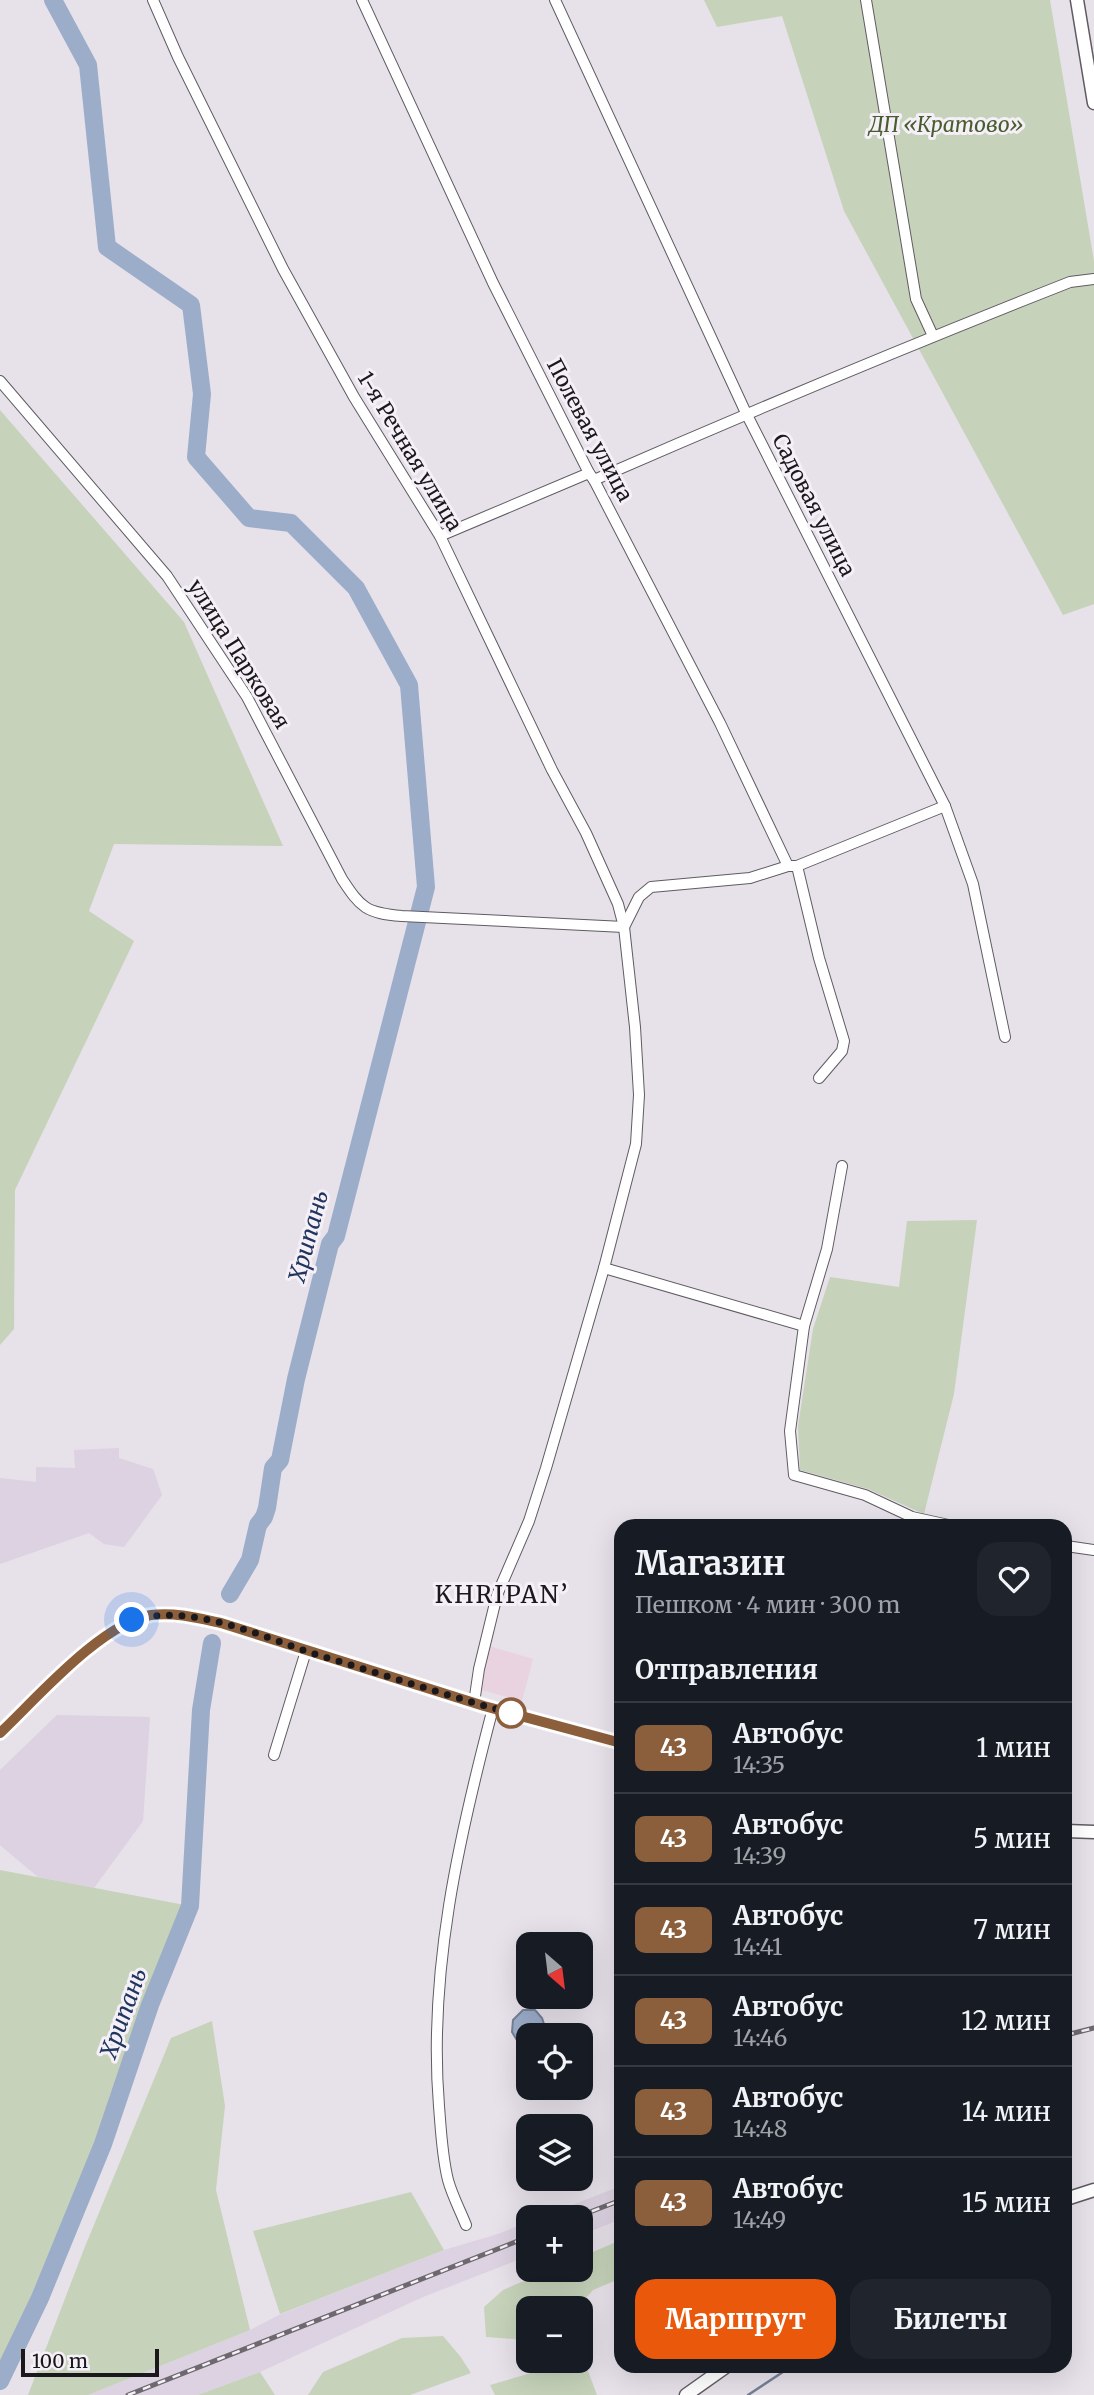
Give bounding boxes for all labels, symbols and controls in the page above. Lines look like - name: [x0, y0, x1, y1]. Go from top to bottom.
- park label: ДП «Кратово»: [867, 111, 1023, 138]
- street label: Полевая улица: [541, 354, 639, 506]
- street label: 1-я Речная улица: [352, 366, 468, 536]
- street label: Садовая улица: [766, 429, 862, 581]
- street label: улица Парковая: [182, 574, 296, 734]
- water label: Хрипань: [282, 1187, 334, 1286]
- button: heart: [977, 1542, 1051, 1616]
- text: Магазин: [635, 1543, 786, 1584]
- district label: KHRIPAN’: [435, 1579, 569, 1610]
- text: Пешком · 4 мин · 300 m: [635, 1590, 900, 1619]
- your location: [114, 1602, 149, 1637]
- text: Отправления: [635, 1653, 818, 1686]
- unlabelled marker: [496, 1698, 526, 1728]
- text: Автобус: [733, 1717, 843, 1750]
- text: 1 мин: [976, 1731, 1051, 1764]
- text: 43: [660, 1732, 687, 1763]
- text: 14:35: [733, 1750, 785, 1779]
- text: Автобус: [733, 1808, 843, 1841]
- text: 5 мин: [973, 1822, 1051, 1855]
- text: 43: [660, 1823, 687, 1854]
- text: 14:39: [733, 1841, 786, 1870]
- text: Автобус: [733, 1899, 843, 1932]
- text: 7 мин: [973, 1913, 1051, 1946]
- text: 43: [660, 1914, 687, 1945]
- north arrow: [516, 1932, 593, 2009]
- map controls: [516, 1932, 593, 2373]
- text: 14:41: [733, 1932, 783, 1961]
- water label: Хрипань: [93, 1964, 153, 2063]
- text: Автобус: [733, 1990, 843, 2023]
- text: 12 мин: [961, 2004, 1051, 2037]
- text: 43: [660, 2005, 687, 2036]
- button: locate: [516, 2023, 593, 2100]
- text: 14:46: [733, 2023, 788, 2052]
- text: Автобус: [733, 2081, 843, 2114]
- text: 14 мин: [962, 2095, 1051, 2128]
- text: 43: [660, 2096, 687, 2127]
- button: layers: [516, 2114, 593, 2191]
- text: 14:48: [733, 2114, 787, 2143]
- text: Автобус: [733, 2172, 843, 2205]
- text: 15 мин: [962, 2186, 1051, 2219]
- text: 43: [660, 2187, 687, 2218]
- button: +: [516, 2205, 593, 2282]
- text: 14:49: [733, 2205, 786, 2234]
- button: Маршрут: [635, 2279, 836, 2359]
- button: Билеты: [850, 2279, 1051, 2359]
- button: −: [516, 2296, 593, 2373]
- scale bar: [21, 2346, 159, 2378]
- text: 100 m: [32, 2349, 88, 2373]

